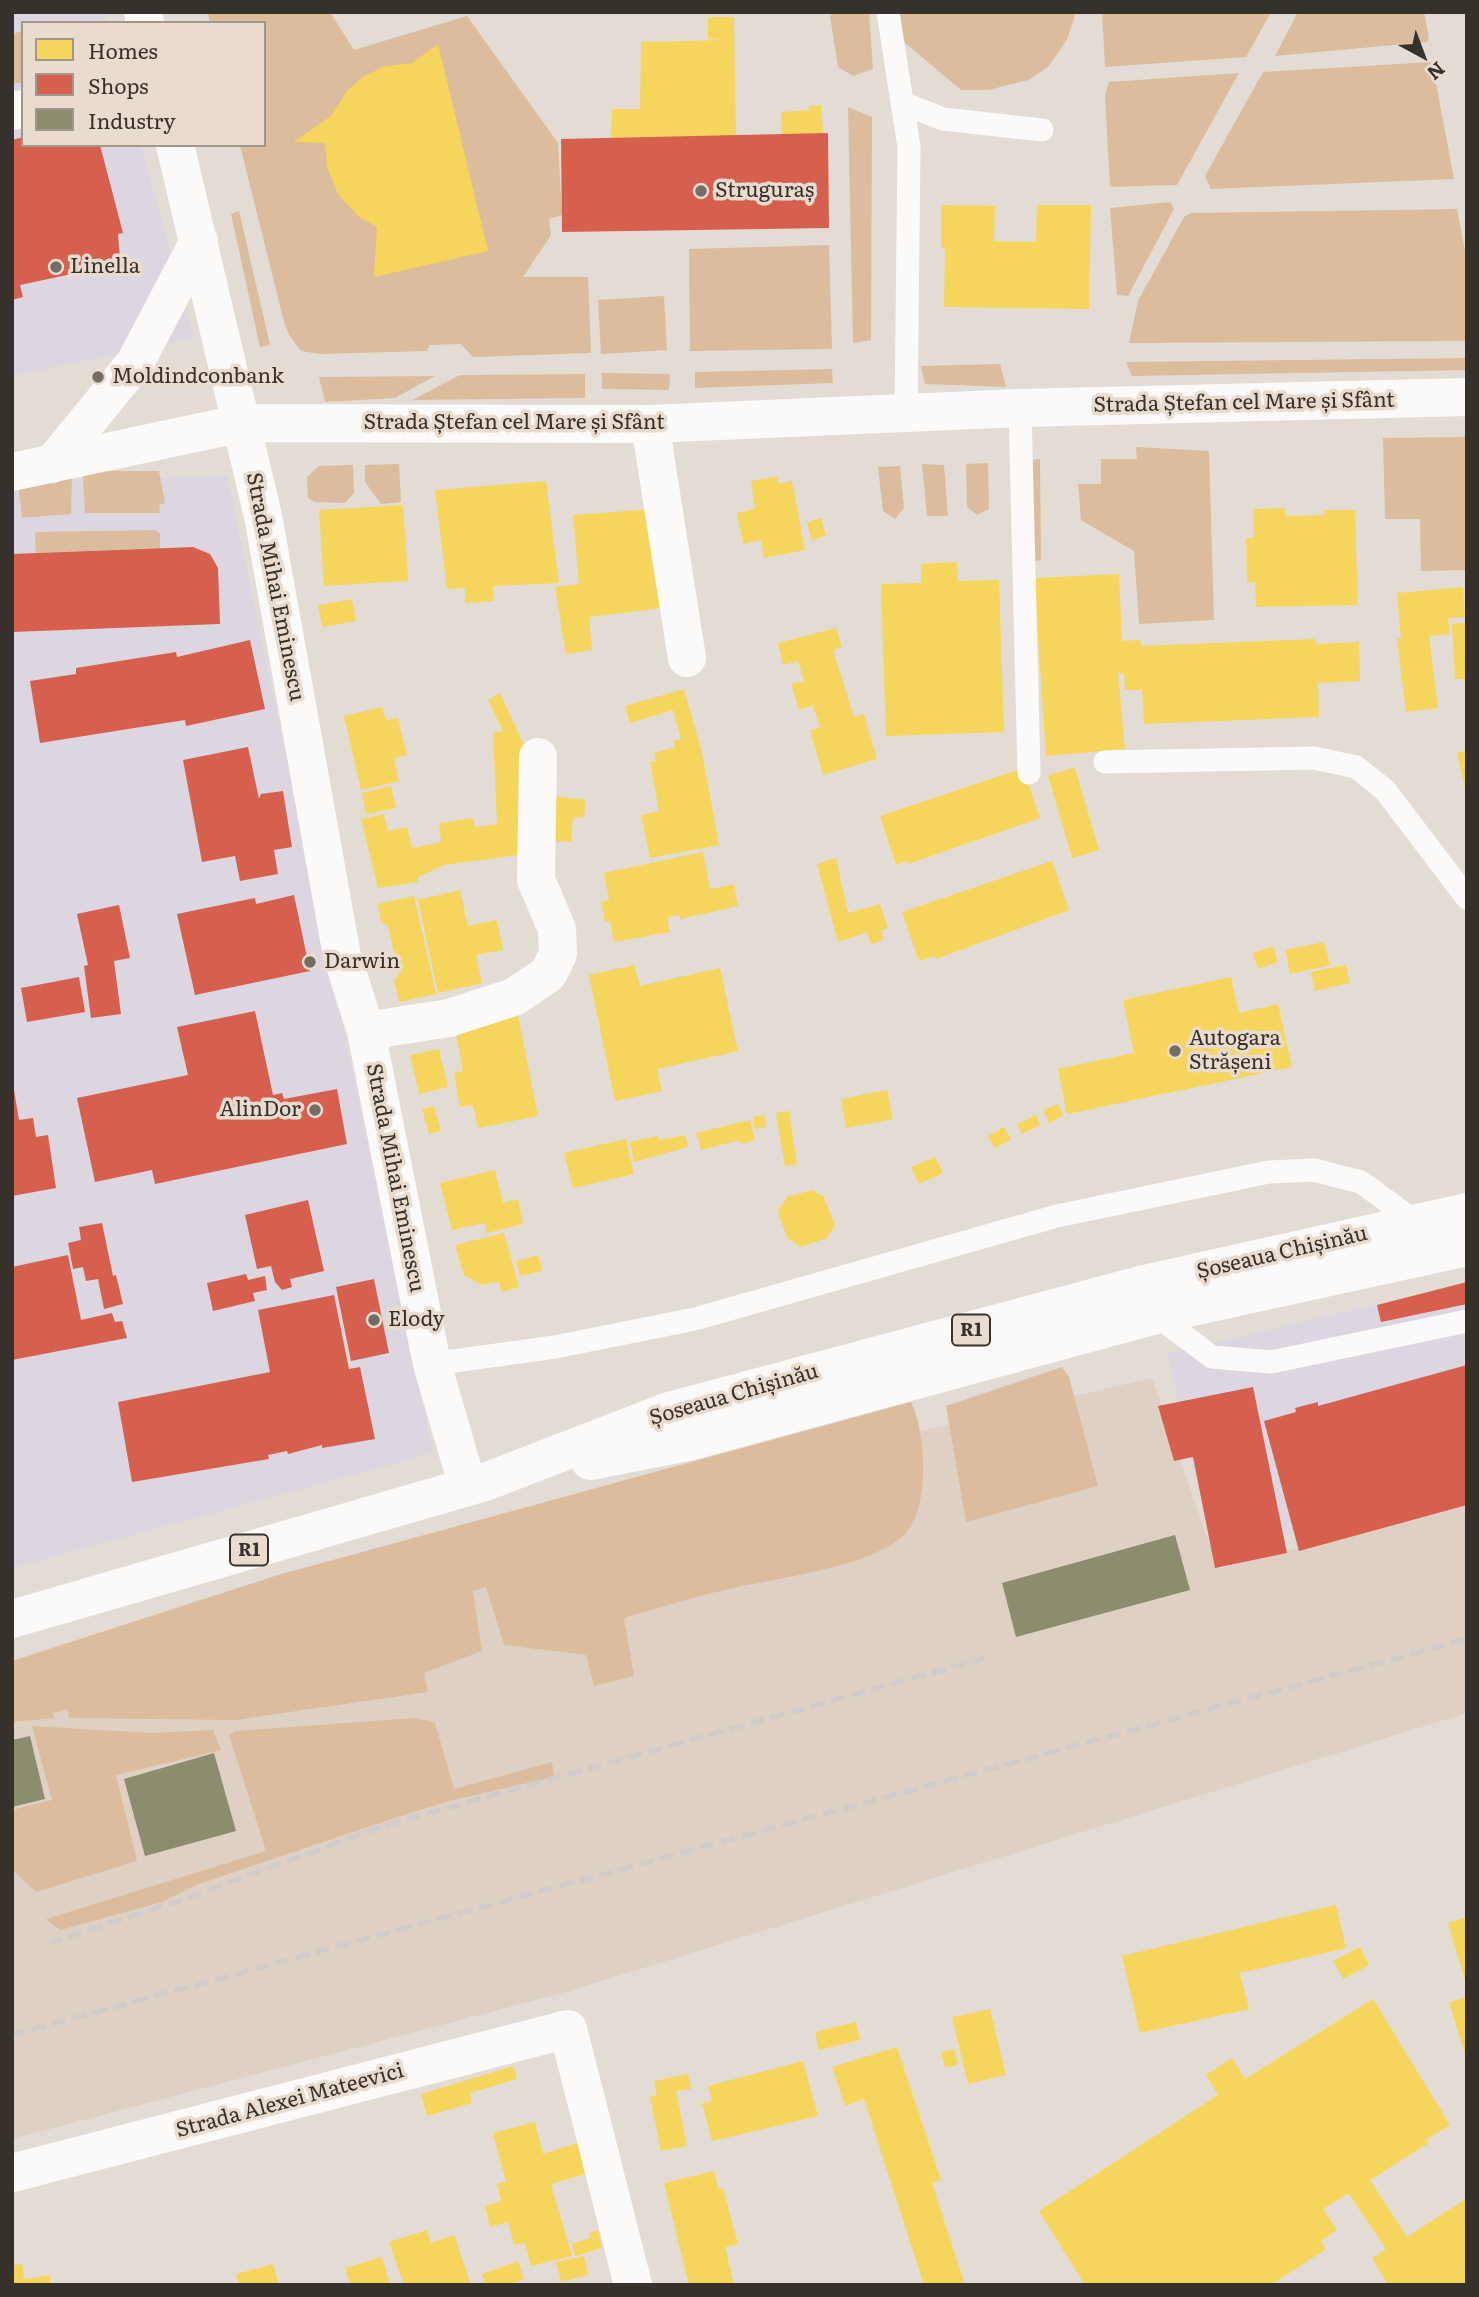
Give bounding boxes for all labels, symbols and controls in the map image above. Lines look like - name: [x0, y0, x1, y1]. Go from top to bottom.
- legend: [21, 21, 266, 147]
- north arrow: [1388, 21, 1458, 91]
- text: Homes: [88, 34, 158, 65]
- text: N: [1422, 56, 1452, 88]
- text: Shops: [88, 69, 149, 100]
- text: Industry: [88, 104, 176, 135]
- place label: Struguraș: [715, 178, 814, 204]
- marker: Struguraș: [693, 183, 709, 199]
- place label: Linella: [70, 254, 140, 280]
- marker: Linella: [48, 259, 64, 275]
- place label: Moldindconbank: [112, 364, 284, 390]
- marker: Moldindconbank: [90, 369, 106, 385]
- street label: Strada Ștefan cel Mare și Sfânt: [1093, 388, 1395, 418]
- street label: Strada Ștefan cel Mare și Sfânt: [363, 410, 665, 436]
- street label: Strada Mihai Eminescu: [240, 470, 310, 704]
- place label: Darwin: [324, 949, 400, 975]
- marker: Darwin: [302, 954, 318, 970]
- place label: Autogara Strășeni: [1189, 1026, 1281, 1076]
- marker: Autogara Strășeni: [1167, 1043, 1183, 1059]
- street label: Strada Mihai Eminescu: [360, 1061, 430, 1295]
- place label: AlinDor: [220, 1097, 301, 1123]
- marker: AlinDor: [307, 1102, 323, 1118]
- street label: Șoseaua Chișinău: [1194, 1221, 1370, 1285]
- place label: Elody: [388, 1307, 445, 1333]
- marker: Elody: [366, 1312, 382, 1328]
- road number: R1: [952, 1314, 990, 1346]
- street label: Șoseaua Chișinău: [647, 1359, 821, 1431]
- road number: R1: [230, 1534, 268, 1566]
- street label: Strada Alexei Mateevici: [173, 2058, 407, 2144]

